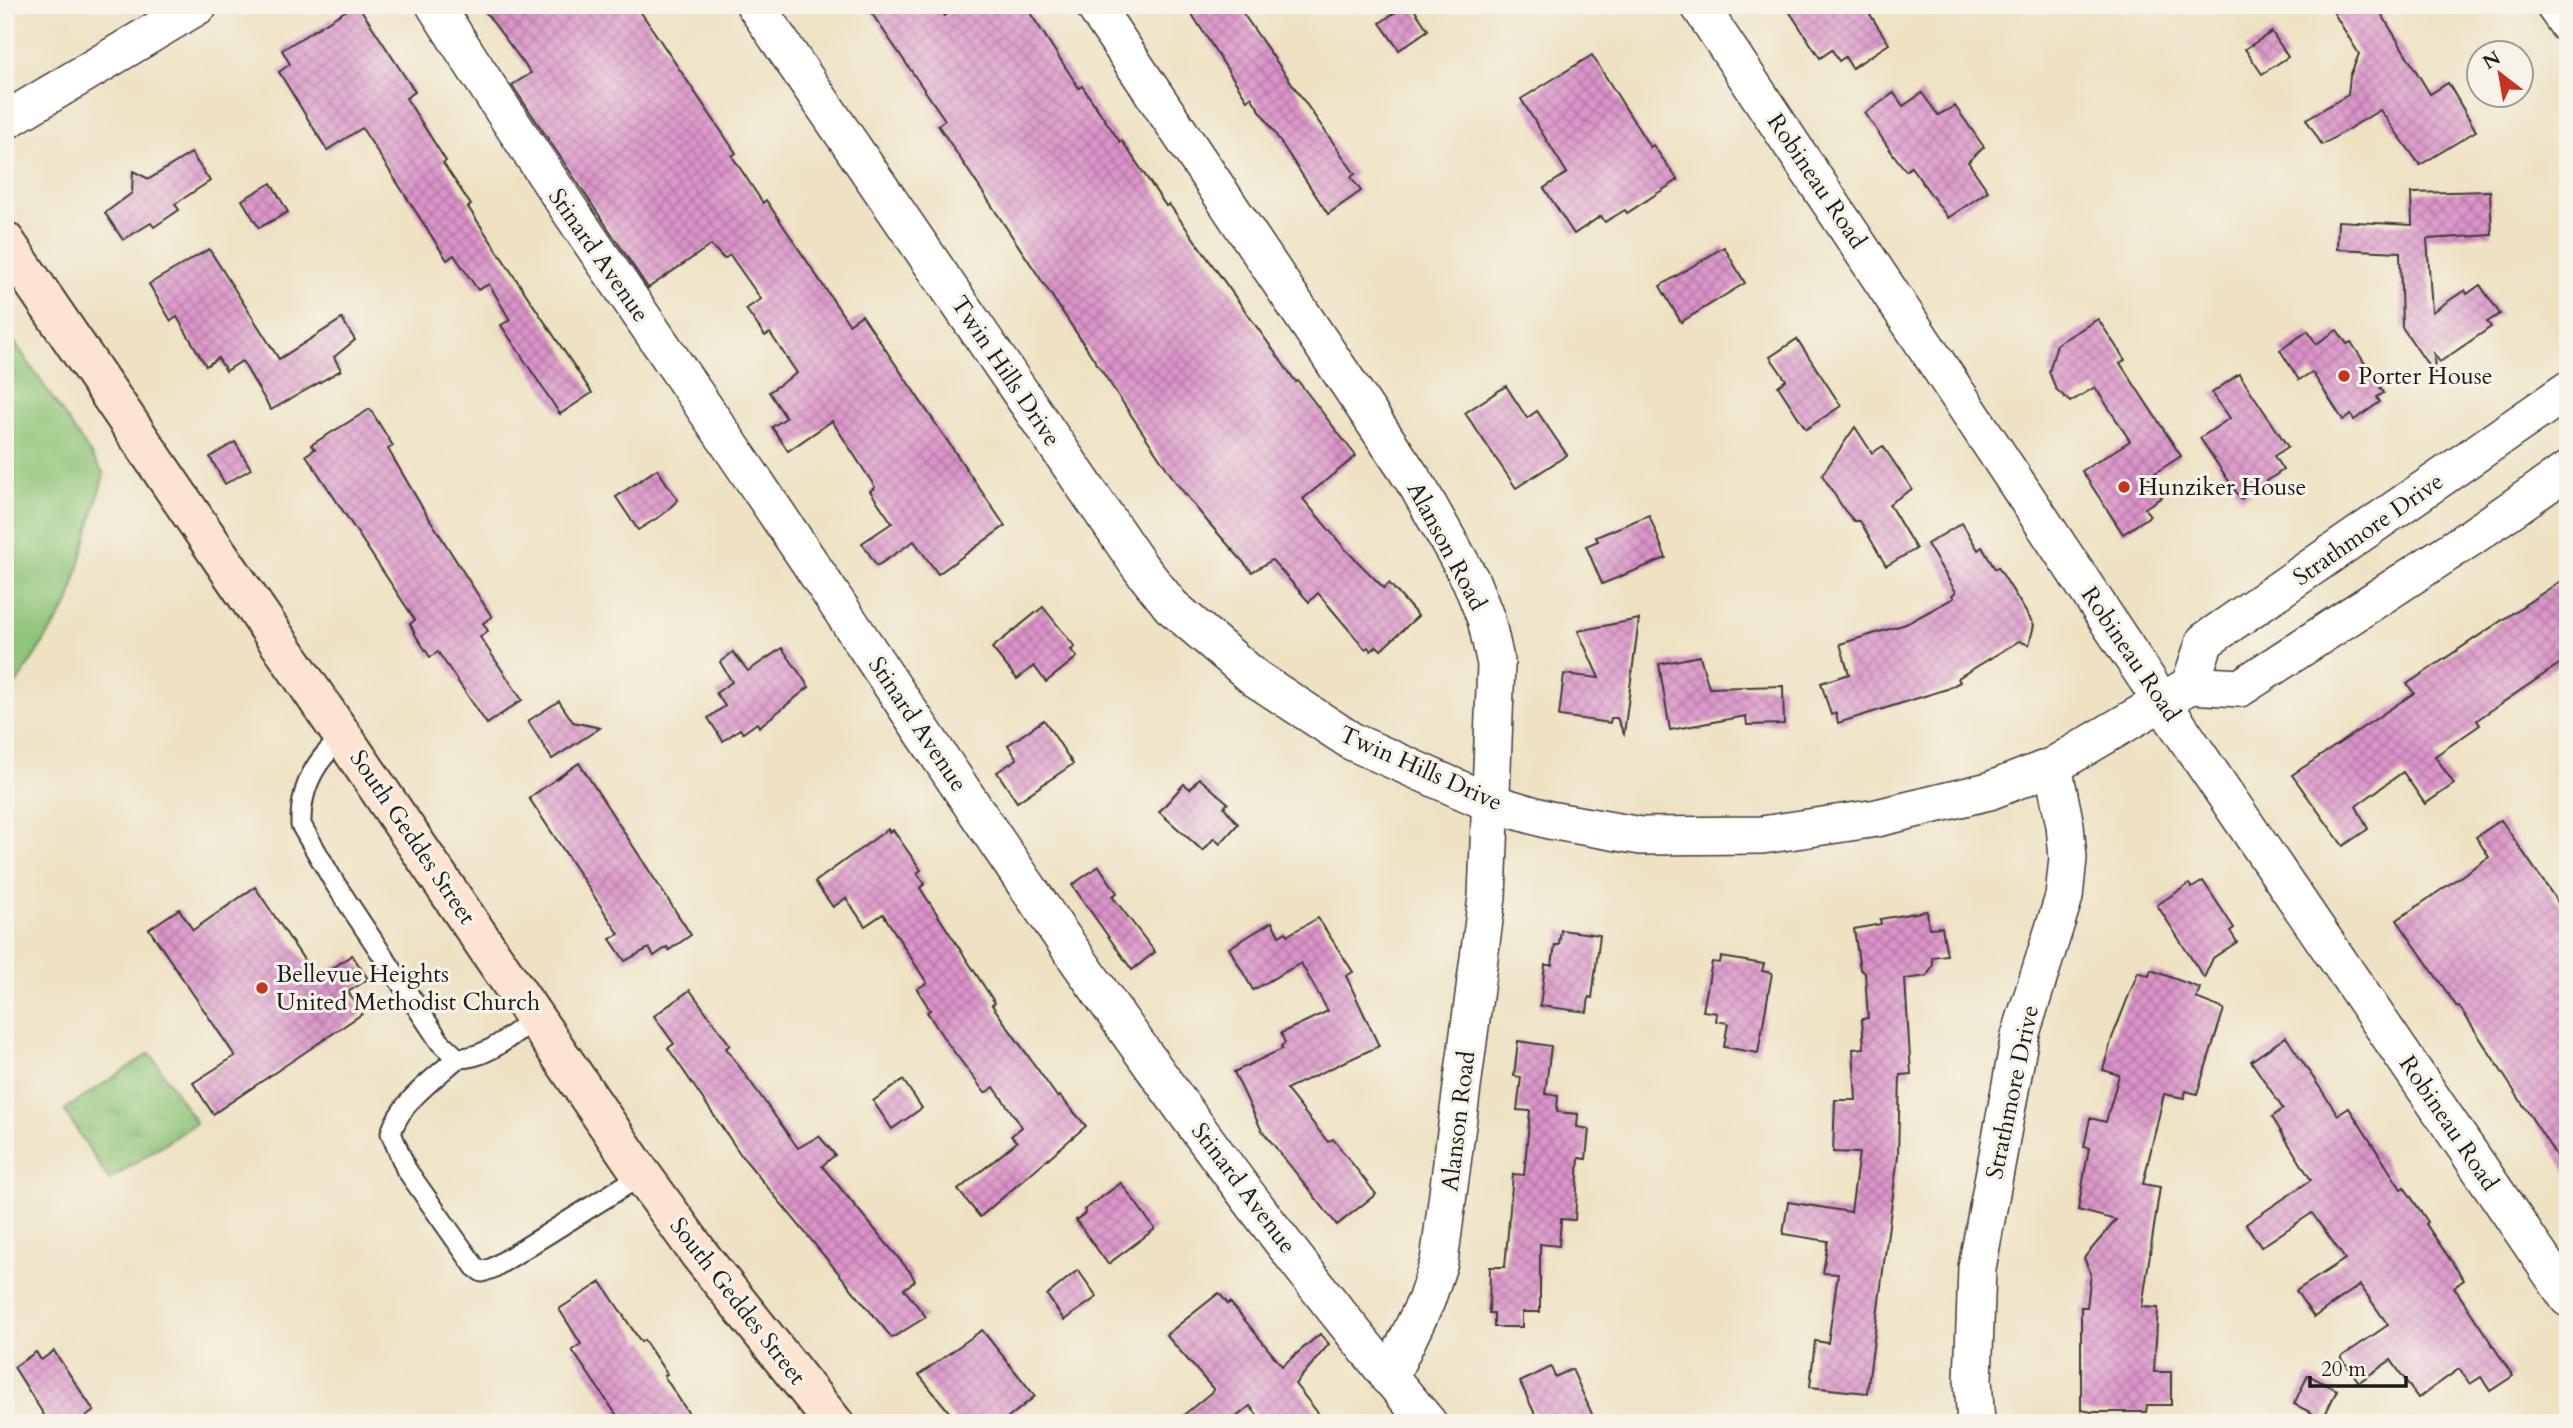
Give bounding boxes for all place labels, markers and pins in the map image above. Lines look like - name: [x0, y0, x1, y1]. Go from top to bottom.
- place label: Porter House: [2358, 360, 2493, 393]
- marker: Porter House: [2336, 368, 2352, 384]
- place label: Hunziker House: [2138, 471, 2306, 504]
- marker: Hunziker House: [2116, 479, 2132, 495]
- place label: Bellevue Heights United Methodist Church: [276, 958, 540, 1019]
- marker: Bellevue Heights United Methodist Church: [254, 980, 270, 996]

